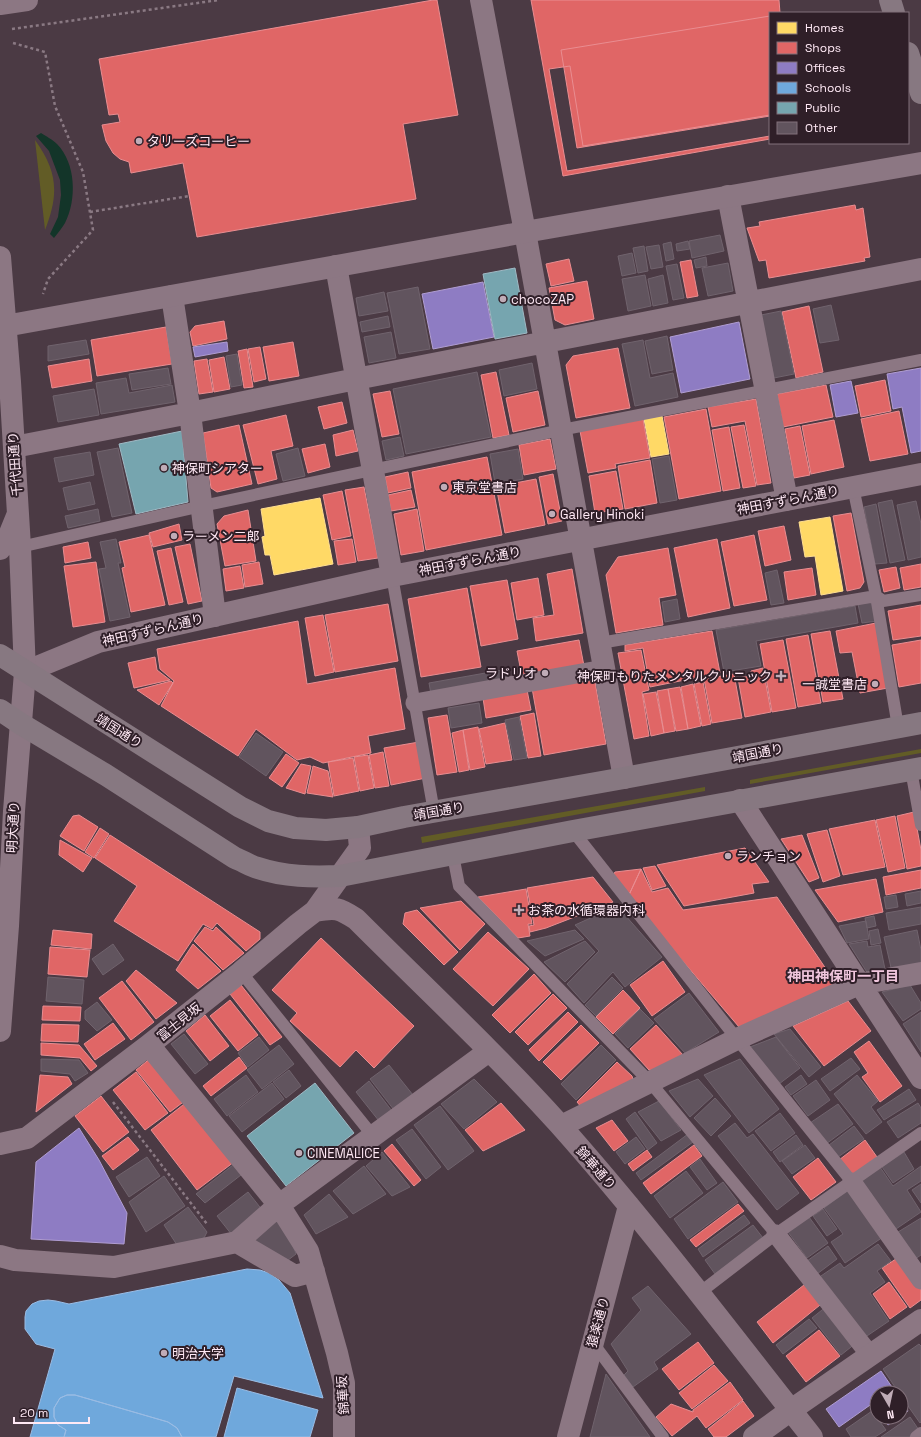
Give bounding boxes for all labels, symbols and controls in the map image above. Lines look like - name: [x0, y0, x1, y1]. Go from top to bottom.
- legend: [769, 12, 909, 144]
- text: Homes: [805, 20, 844, 36]
- text: Shops: [805, 40, 841, 56]
- text: Offices: [805, 60, 845, 76]
- text: Schools: [805, 80, 851, 96]
- text: Public: [805, 100, 840, 116]
- text: Other: [805, 120, 838, 136]
- place label: タリーズコーヒー: [147, 133, 250, 150]
- marker: タリーズコーヒー: [134, 136, 144, 146]
- place label: chocoZAP: [511, 291, 574, 308]
- marker: chocoZAP: [498, 294, 508, 304]
- street label: 千代田通り: [4, 431, 26, 497]
- place label: 神保町シアター: [172, 460, 263, 477]
- marker: 神保町シアター: [159, 463, 169, 473]
- place label: 東京堂書店: [452, 479, 517, 496]
- marker: 東京堂書店: [439, 482, 449, 492]
- street label: 神田すずらん通り: [735, 482, 841, 518]
- place label: Gallery Hinoki: [560, 506, 644, 523]
- marker: Gallery Hinoki: [547, 509, 557, 519]
- place label: ラーメン二郎: [182, 528, 259, 545]
- marker: ラーメン二郎: [169, 531, 179, 541]
- street label: 神田すずらん通り: [417, 543, 523, 579]
- street label: 神田すずらん通り: [100, 610, 206, 650]
- place label: ラドリオ: [485, 665, 537, 682]
- marker: ラドリオ: [540, 668, 550, 678]
- place label: 神保町もりたメンタルクリニック: [577, 668, 772, 685]
- marker: 神保町もりたメンタルクリニック: [775, 670, 787, 682]
- place label: 一誠堂書店: [802, 676, 867, 693]
- marker: 一誠堂書店: [870, 679, 880, 689]
- street label: 靖国通り: [92, 710, 146, 752]
- street label: 靖国通り: [731, 740, 785, 766]
- street label: 靖国通り: [412, 798, 466, 824]
- street label: 明大通り: [3, 801, 23, 853]
- place label: ランチョン: [736, 848, 801, 865]
- marker: ランチョン: [723, 851, 733, 861]
- place label: お茶の水循環器内科: [528, 902, 645, 919]
- marker: お茶の水循環器内科: [513, 904, 525, 916]
- district label: 神田神保町一丁目: [787, 967, 899, 985]
- street label: 富士見坂: [153, 999, 205, 1045]
- street label: 錦華通り: [573, 1143, 619, 1193]
- place label: CINEMALICE: [307, 1145, 380, 1162]
- marker: CINEMALICE: [294, 1148, 304, 1158]
- street label: 猿楽通り: [583, 1295, 613, 1349]
- place label: 明治大学: [172, 1345, 224, 1362]
- marker: 明治大学: [159, 1348, 169, 1358]
- street label: 錦華坂: [333, 1375, 353, 1415]
- north arrow: [869, 1385, 909, 1425]
- scale bar: [14, 1399, 89, 1425]
- text: 20 m: [20, 1405, 48, 1421]
- text: N: [886, 1407, 895, 1422]

